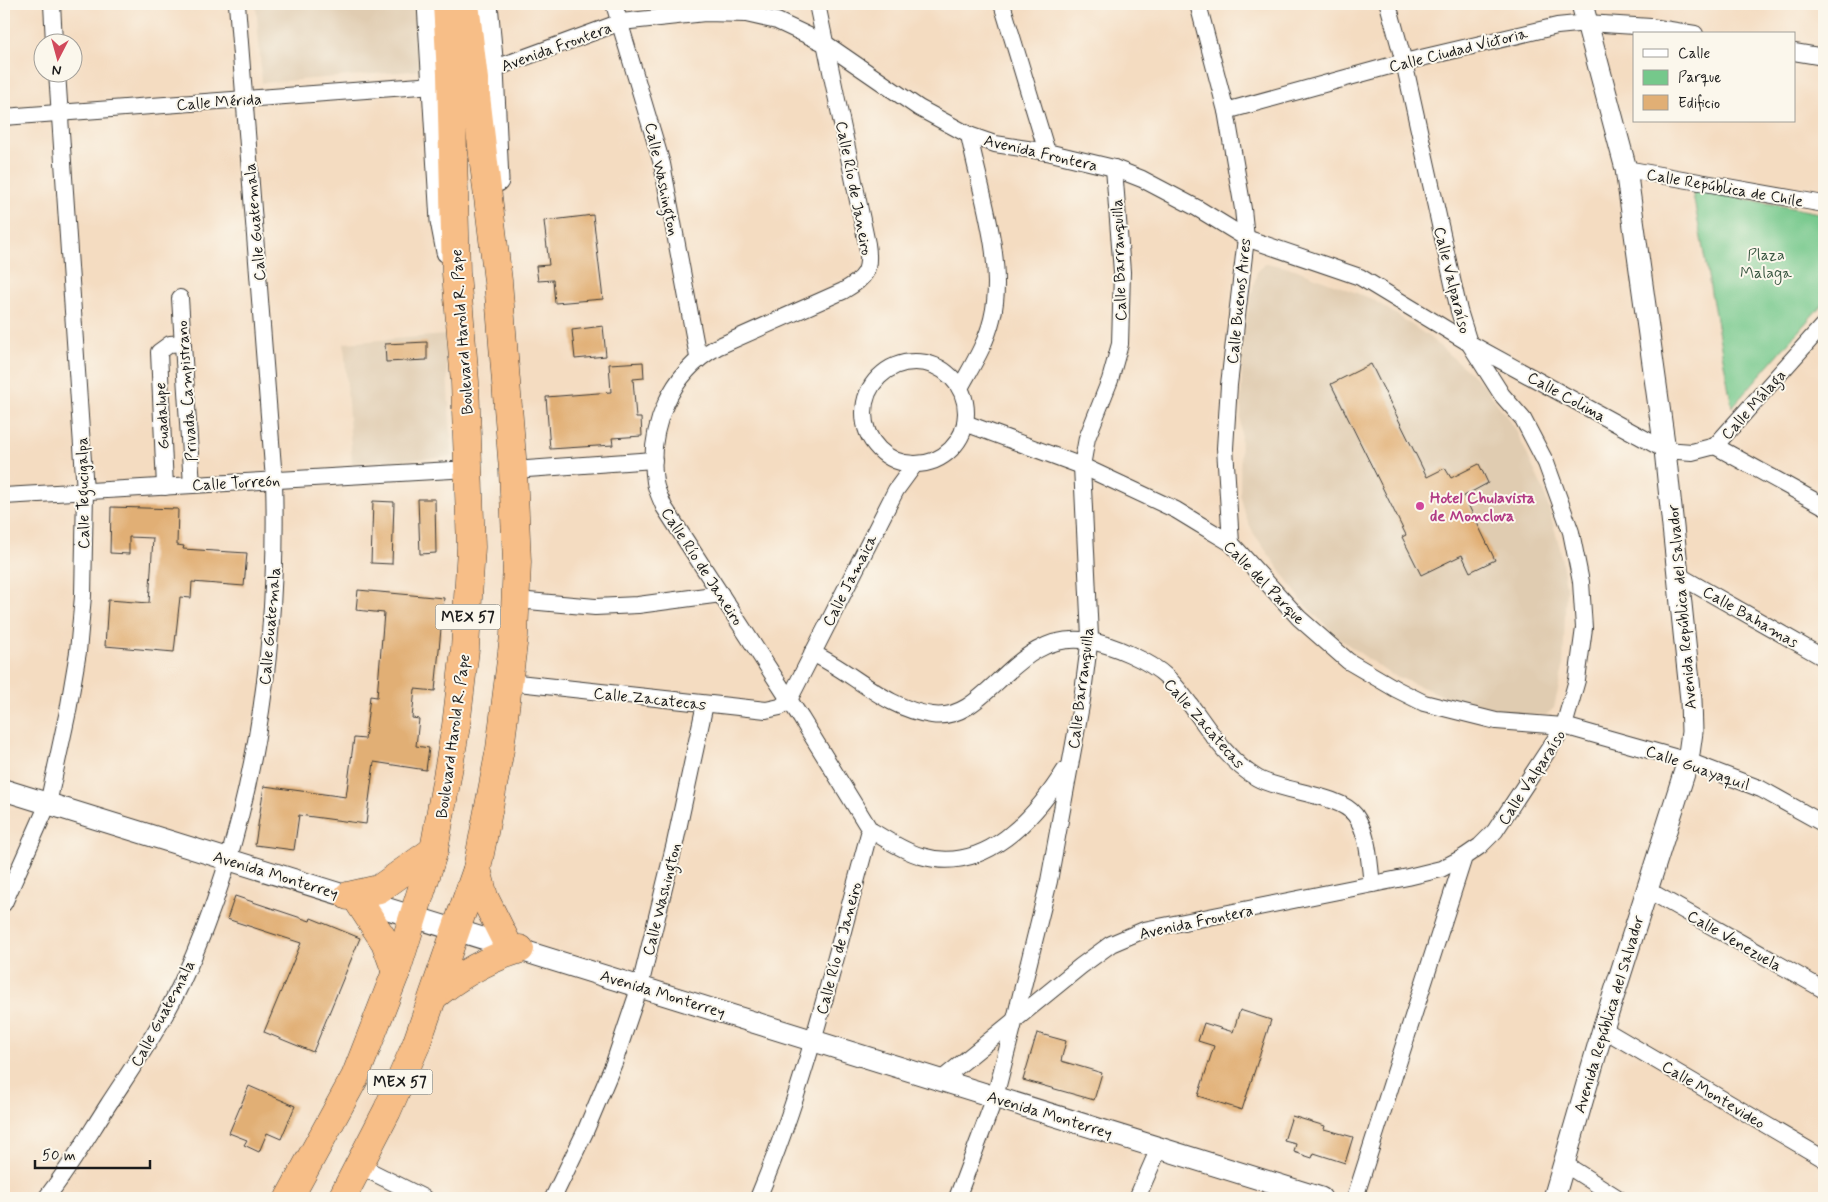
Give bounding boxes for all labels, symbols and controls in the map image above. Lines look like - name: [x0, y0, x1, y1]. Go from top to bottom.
- street label: Avenida Frontera: [498, 18, 615, 77]
- street label: Calle Ciudad Victoria: [1387, 23, 1530, 78]
- north arrow: [32, 32, 82, 82]
- legend: [1633, 32, 1796, 122]
- text: Calle: [1678, 44, 1710, 64]
- text: N: [51, 60, 62, 79]
- text: Parque: [1678, 68, 1721, 88]
- street label: Calle Mérida: [176, 89, 263, 116]
- text: Edificio: [1678, 94, 1720, 114]
- street label: Calle Río de Janeiro: [830, 119, 877, 257]
- street label: Calle Washington: [638, 121, 684, 238]
- street label: Avenida Frontera: [982, 130, 1100, 177]
- street label: Calle Guatemala: [240, 162, 271, 282]
- street label: Calle República de Chile: [1645, 164, 1805, 213]
- street label: Calle Barranquilla: [1107, 198, 1132, 322]
- street label: Calle Valparaíso: [1428, 225, 1475, 336]
- street label: Calle Buenos Aires: [1222, 237, 1257, 365]
- park label: Plaza Malaga: [1740, 245, 1792, 285]
- street label: Boulevard Harold R. Pape: [446, 248, 479, 415]
- street label: Privada Campistrano: [172, 319, 203, 462]
- street label: Calle Málaga: [1717, 365, 1792, 445]
- street label: Calle Colima: [1523, 367, 1609, 427]
- street label: Guadalupe: [150, 382, 175, 450]
- street label: Calle Tegucigalpa: [72, 437, 96, 549]
- street label: Calle Torreón: [191, 471, 281, 496]
- place label: Hotel Chulavista de Monclova: [1430, 488, 1535, 527]
- marker: Hotel Chulavista de Monclova: [1414, 500, 1426, 512]
- street label: Avenida República del Salvador: [1663, 503, 1702, 710]
- street label: Calle Río de Janeiro: [656, 504, 748, 630]
- street label: Calle Jamaica: [818, 531, 883, 630]
- street label: Calle del Parque: [1218, 536, 1310, 630]
- street label: Calle Guatemala: [255, 566, 286, 686]
- street label: Calle Bahamas: [1699, 581, 1802, 653]
- road number: MEX 57: [436, 604, 500, 630]
- street label: Calle Barranquilla: [1064, 626, 1099, 750]
- street label: Boulevard Harold R. Pape: [432, 653, 475, 820]
- street label: Calle Zacatecas: [1159, 674, 1249, 774]
- street label: Calle Zacatecas: [592, 683, 707, 716]
- street label: Calle Valparaíso: [1494, 726, 1571, 830]
- street label: Calle Guayaquil: [1643, 741, 1752, 796]
- street label: Calle Washington: [638, 841, 688, 958]
- street label: Avenida Monterrey: [210, 846, 341, 904]
- street label: Calle Río de Janeiro: [812, 880, 867, 1017]
- street label: Avenida Frontera: [1137, 900, 1255, 945]
- street label: Calle Venezuela: [1683, 906, 1785, 977]
- street label: Avenida República del Salvador: [1569, 913, 1650, 1116]
- street label: Calle Guatemala: [126, 957, 200, 1071]
- street label: Avenida Monterrey: [597, 965, 728, 1023]
- street label: Calle Montevideo: [1658, 1056, 1769, 1134]
- road number: MEX 57: [368, 1070, 432, 1094]
- street label: Avenida Monterrey: [984, 1086, 1115, 1144]
- scale bar: [35, 1137, 150, 1169]
- text: 50 m: [42, 1146, 76, 1166]

